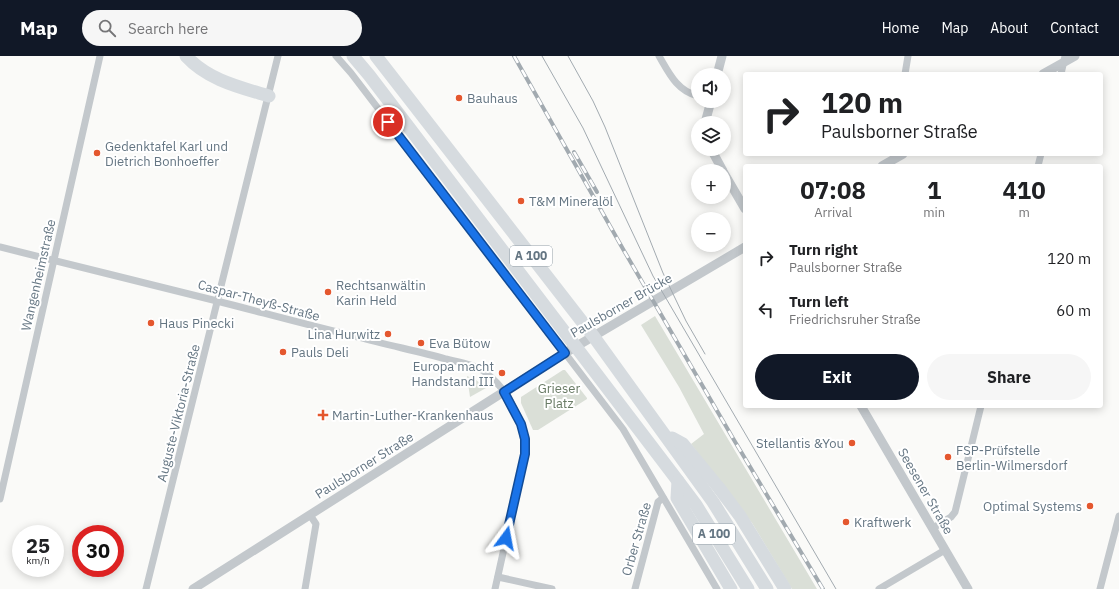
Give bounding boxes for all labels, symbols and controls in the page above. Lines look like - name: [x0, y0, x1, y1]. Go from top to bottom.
- search box: [82, 10, 362, 46]
- text: Map: [20, 16, 58, 40]
- icon: search: [96, 17, 118, 39]
- text: Search here: [128, 19, 208, 38]
- text: Home: [882, 19, 919, 37]
- text: Map: [941, 19, 968, 37]
- text: About: [990, 19, 1028, 37]
- text: Contact: [1050, 19, 1099, 37]
- map controls: [691, 68, 731, 252]
- button: sound: [691, 68, 731, 108]
- text: 120 m: [821, 84, 903, 121]
- icon: right: [755, 88, 807, 140]
- place label: Bauhaus: [467, 90, 518, 107]
- marker: Bauhaus: [454, 93, 464, 103]
- pin: [371, 105, 405, 139]
- icon: arrive: [377, 111, 399, 133]
- button: layers: [691, 116, 731, 156]
- text: Paulsborner Straße: [821, 120, 978, 143]
- place label: Gedenktafel Karl und Dietrich Bonhoeffer: [105, 138, 228, 170]
- marker: Gedenktafel Karl und Dietrich Bonhoeffer: [92, 148, 102, 158]
- button: +: [691, 164, 731, 204]
- text: 07:08: [800, 174, 866, 206]
- text: 1: [927, 174, 941, 206]
- text: 410: [1002, 174, 1046, 206]
- place label: T&M Mineralöl: [529, 193, 614, 210]
- marker: T&M Mineralöl: [516, 196, 526, 206]
- text: Arrival: [814, 204, 852, 221]
- text: min: [923, 204, 945, 221]
- text: m: [1018, 204, 1030, 221]
- button: −: [691, 212, 731, 252]
- street label: Wangenheimstraße: [17, 218, 60, 333]
- text: Turn right: [789, 240, 858, 259]
- road number: A 100: [510, 246, 552, 266]
- icon: right: [755, 247, 777, 269]
- text: 120 m: [1047, 249, 1091, 268]
- text: Paulsborner Straße: [789, 259, 902, 276]
- street label: Paulsborner Brücke: [567, 269, 675, 342]
- street label: Caspar-Theyß-Straße: [196, 276, 322, 325]
- place label: Rechtsanwältin Karin Held: [336, 277, 426, 309]
- marker: Rechtsanwältin Karin Held: [323, 287, 333, 297]
- text: Turn left: [789, 292, 849, 311]
- icon: left: [755, 299, 777, 321]
- text: 60 m: [1056, 301, 1091, 320]
- text: Friedrichsruher Straße: [789, 311, 921, 328]
- place label: Haus Pinecki: [159, 315, 234, 332]
- marker: Haus Pinecki: [146, 318, 156, 328]
- place label: Lina Hurwitz: [308, 326, 380, 343]
- marker: Lina Hurwitz: [383, 329, 393, 339]
- place label: Eva Bütow: [429, 335, 490, 352]
- marker: Eva Bütow: [416, 338, 426, 348]
- street label: Auguste-Viktoria-Straße: [153, 342, 204, 484]
- place label: Pauls Deli: [291, 344, 349, 361]
- marker: Pauls Deli: [278, 347, 288, 357]
- button: Exit: [755, 354, 919, 400]
- button: Share: [927, 354, 1091, 400]
- place label: Europa macht Handstand III: [412, 358, 494, 390]
- marker: Europa macht Handstand III: [497, 368, 507, 378]
- park label: Grieser Platz: [538, 380, 580, 412]
- place label: Martin-Luther-Krankenhaus: [332, 407, 494, 424]
- marker: Martin-Luther-Krankenhaus: [317, 409, 329, 421]
- street label: Paulsborner Straße: [312, 428, 417, 503]
- place label: Stellantis &You: [756, 435, 844, 452]
- marker: Stellantis &You: [847, 438, 857, 448]
- place label: FSP-Prüfstelle Berlin-Wilmersdorf: [956, 442, 1067, 474]
- street label: Seesener Straße: [894, 445, 957, 537]
- marker: FSP-Prüfstelle Berlin-Wilmersdorf: [943, 452, 953, 462]
- place label: Optimal Systems: [983, 498, 1082, 515]
- street label: Orber Straße: [618, 500, 655, 578]
- marker: Optimal Systems: [1085, 501, 1095, 511]
- place label: Kraftwerk: [854, 514, 911, 531]
- position arrow: [485, 517, 527, 559]
- marker: Kraftwerk: [841, 517, 851, 527]
- road number: A 100: [693, 524, 735, 544]
- speed limit sign: 30: [72, 525, 124, 577]
- text: 25: [26, 532, 50, 559]
- text: km/h: [26, 554, 50, 567]

